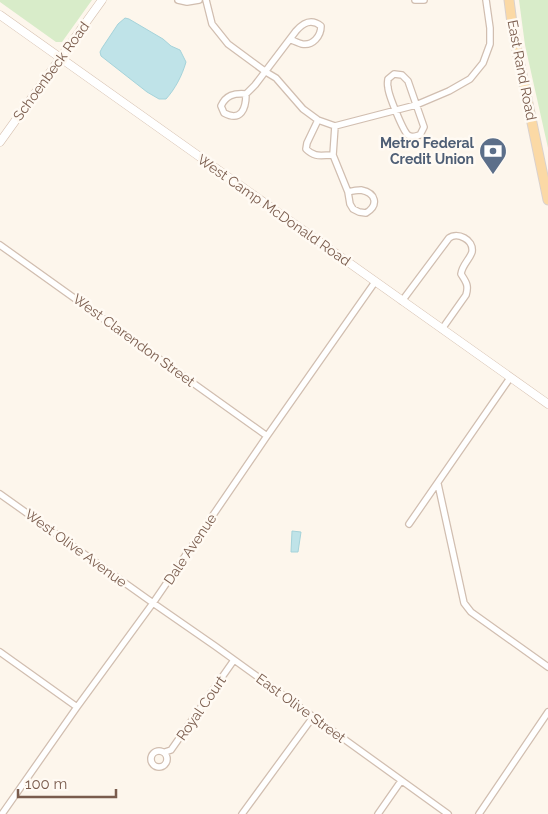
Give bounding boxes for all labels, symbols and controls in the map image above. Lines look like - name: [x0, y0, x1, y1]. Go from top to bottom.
- street label: Schoenbeck Road: [10, 18, 92, 124]
- street label: East Rand Road: [504, 18, 540, 122]
- place label: Metro Federal Credit Union: [380, 135, 475, 167]
- bank icon: Metro Federal Credit Union: [478, 136, 508, 175]
- street label: West Camp McDonald Road: [194, 151, 354, 269]
- street label: West Clarendon Street: [70, 290, 198, 390]
- street label: West Olive Avenue: [22, 506, 130, 590]
- street label: Dale Avenue: [160, 511, 220, 587]
- street label: East Olive Street: [253, 670, 349, 746]
- street label: Royal Court: [173, 673, 229, 743]
- scale bar: [18, 766, 115, 798]
- text: 100 m: [25, 775, 67, 793]

